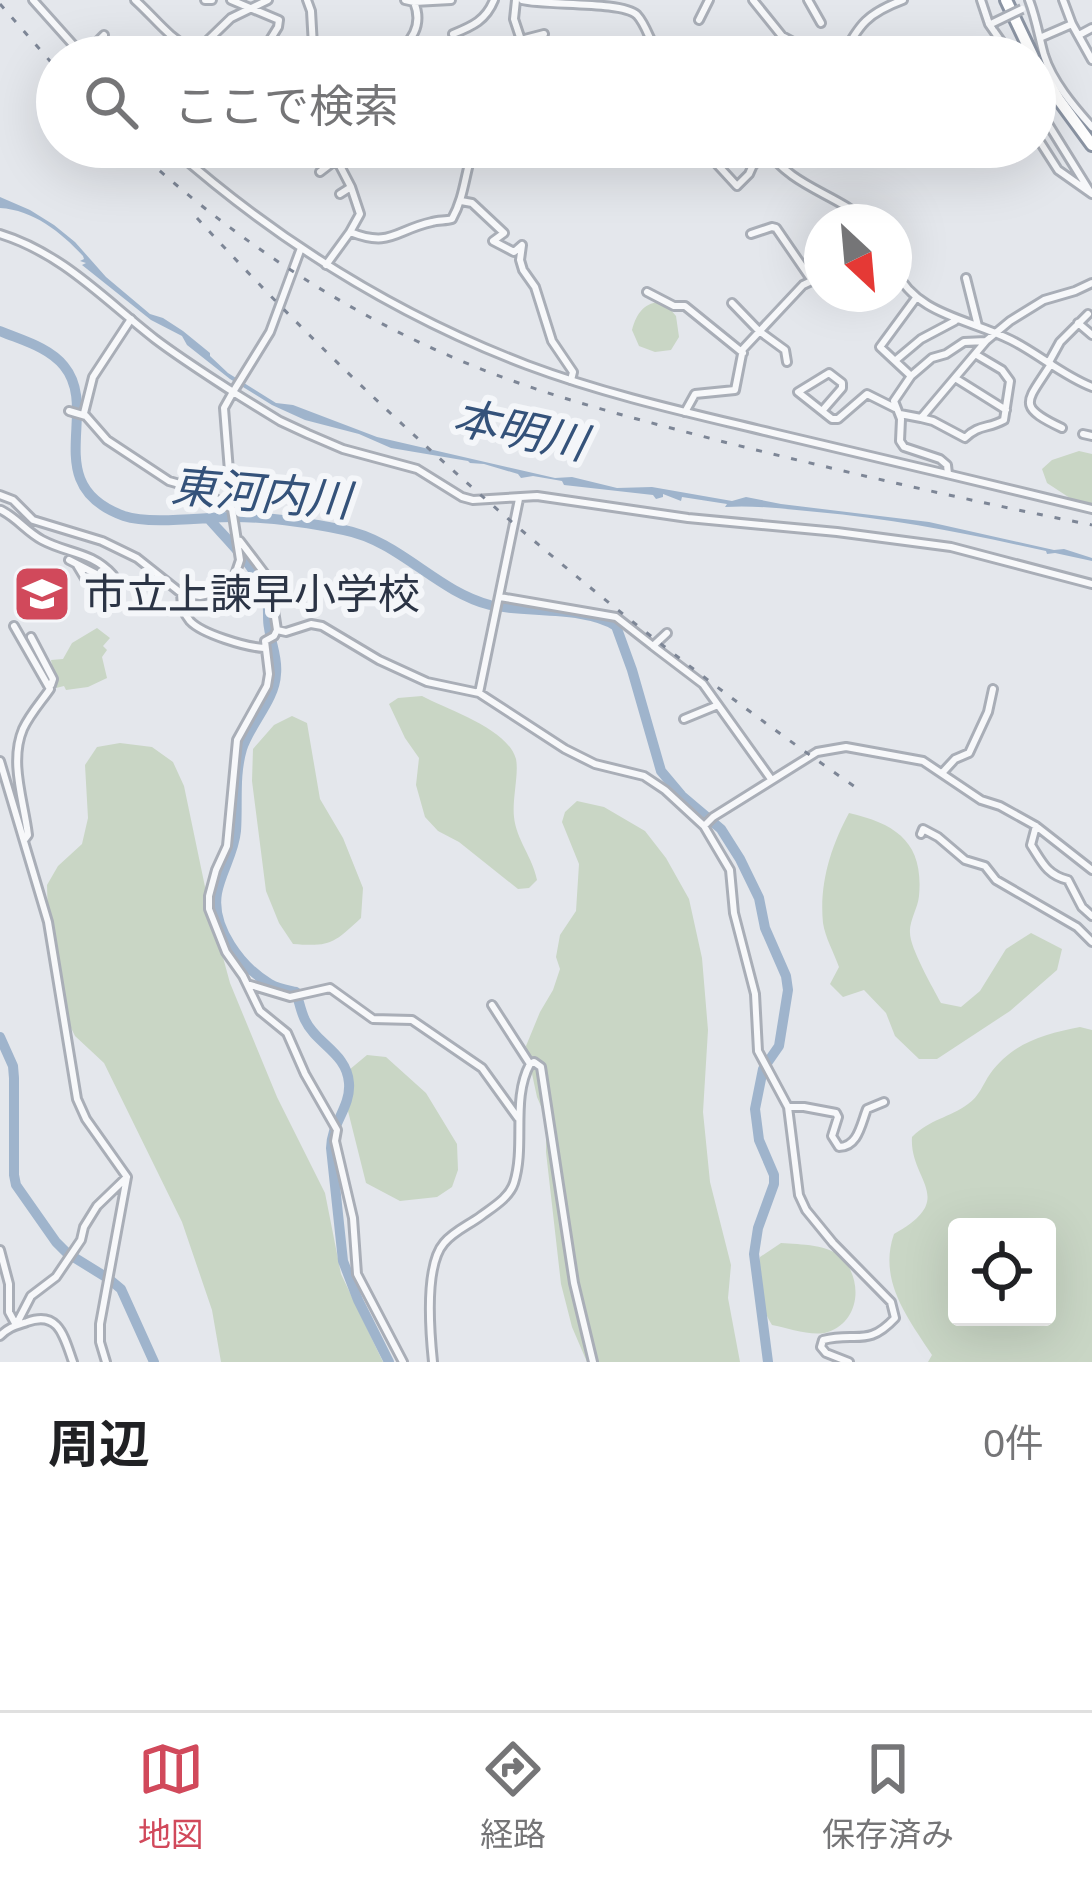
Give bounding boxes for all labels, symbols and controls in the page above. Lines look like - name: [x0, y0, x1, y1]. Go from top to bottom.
- search box: [36, 36, 1056, 168]
- icon: search: [78, 69, 144, 135]
- text: ここで検索: [174, 81, 399, 132]
- north arrow: [804, 204, 912, 312]
- water label: 本明川: [449, 392, 595, 470]
- water label: 東河内川: [169, 460, 357, 527]
- school or university icon: 市立上諫早小学校: [11, 563, 73, 625]
- place label: 市立上諫早小学校: [84, 571, 420, 618]
- map controls: [948, 1218, 1056, 1326]
- button: locate: [948, 1218, 1056, 1326]
- text: 周辺: [48, 1416, 150, 1473]
- text: 0件: [983, 1422, 1044, 1465]
- tab: 地図: [138, 1736, 204, 1856]
- tab: 経路: [480, 1736, 546, 1856]
- tab: 保存済み: [822, 1736, 954, 1856]

